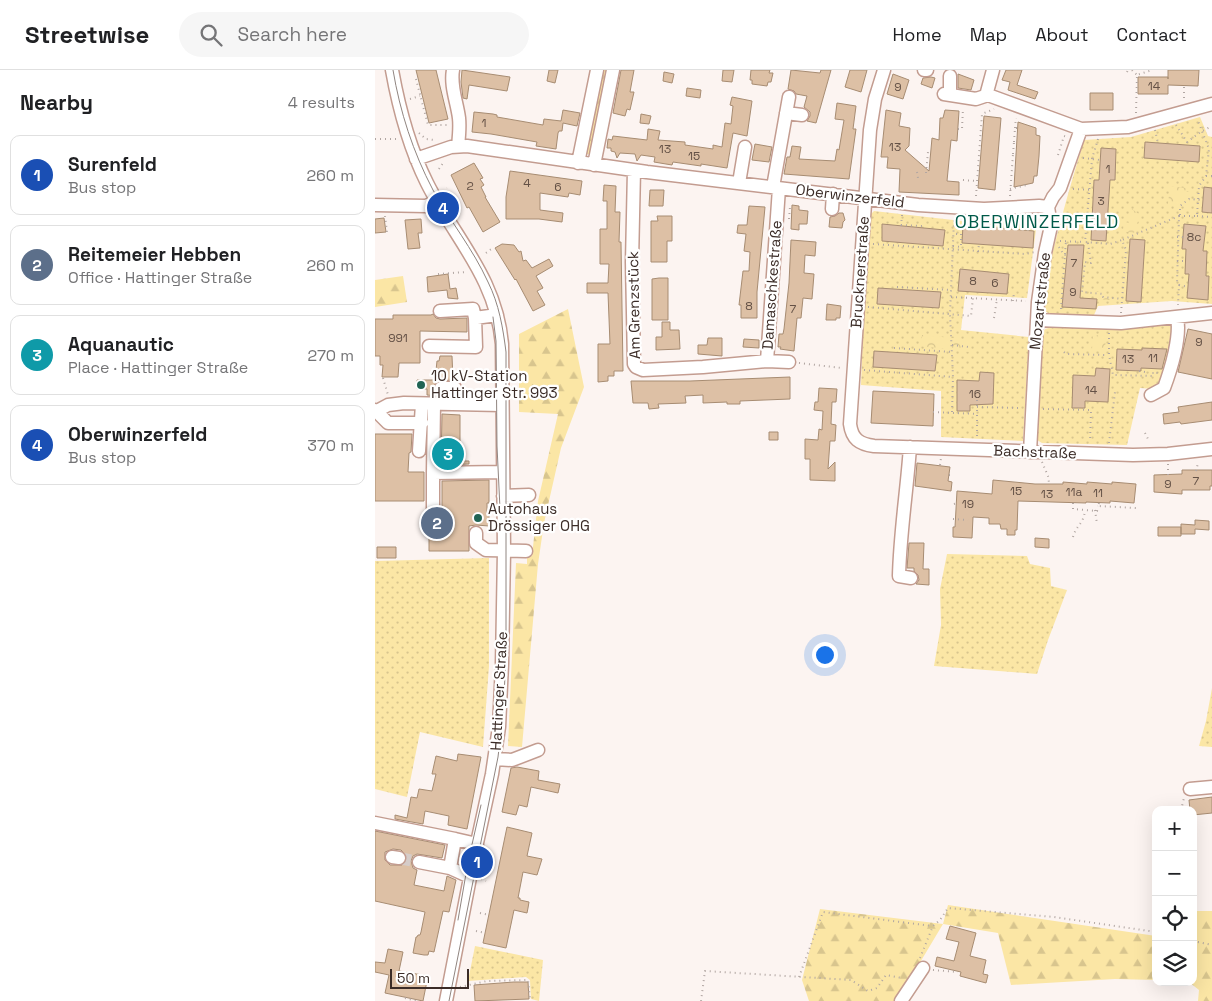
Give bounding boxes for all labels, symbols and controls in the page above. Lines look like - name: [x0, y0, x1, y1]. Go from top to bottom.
- search box: [179, 12, 529, 57]
- text: Streetwise: [25, 19, 149, 50]
- icon: search: [197, 21, 225, 49]
- text: Search here: [237, 22, 347, 47]
- text: Home: [893, 23, 942, 46]
- text: Map: [970, 23, 1007, 46]
- text: About: [1035, 23, 1089, 46]
- text: Contact: [1117, 23, 1187, 46]
- house number: 14: [1148, 78, 1161, 94]
- house number: 9: [894, 79, 902, 95]
- text: Nearby: [20, 89, 93, 116]
- text: 4 results: [288, 92, 355, 113]
- house number: 1: [481, 115, 487, 131]
- house number: 13: [889, 139, 901, 155]
- house number: 13: [659, 141, 671, 157]
- house number: 15: [688, 148, 700, 164]
- text: Surenfeld: [68, 152, 157, 177]
- house number: 1: [1105, 161, 1111, 177]
- text: 1: [33, 165, 41, 186]
- text: 260 m: [306, 165, 354, 186]
- house number: 4: [523, 175, 531, 191]
- text: Bus stop: [68, 177, 136, 198]
- house number: 2: [466, 178, 474, 194]
- house number: 6: [554, 179, 562, 195]
- street label: Oberwinzerfeld: [794, 179, 906, 212]
- pin: 4: [427, 189, 459, 227]
- house number: 3: [1097, 193, 1105, 209]
- district label: OBERWINZERFELD: [955, 210, 1119, 233]
- street label: Brucknerstraße: [846, 215, 873, 329]
- street label: Damaschkestraße: [758, 220, 786, 350]
- house number: 8c: [1187, 229, 1201, 245]
- text: Reitemeier Hebben: [68, 242, 241, 267]
- street label: Am Grenzstück: [623, 251, 644, 359]
- street label: Mozartstraße: [1025, 251, 1054, 351]
- text: 2: [32, 255, 42, 276]
- text: 260 m: [306, 255, 354, 276]
- house number: 7: [1071, 255, 1078, 271]
- text: Office · Hattinger Straße: [68, 267, 252, 288]
- house number: 8: [969, 273, 977, 289]
- house number: 6: [991, 275, 999, 291]
- house number: 9: [1069, 284, 1077, 300]
- house number: 8: [745, 298, 753, 314]
- house number: 7: [790, 301, 797, 317]
- house number: 991: [388, 330, 408, 346]
- text: Aquanautic: [68, 332, 174, 357]
- house number: 9: [1195, 334, 1203, 350]
- text: 3: [32, 345, 42, 366]
- text: 270 m: [307, 345, 354, 366]
- house number: 11: [1148, 350, 1158, 366]
- house number: 13: [1122, 351, 1134, 367]
- text: Place · Hattinger Straße: [68, 357, 248, 378]
- place label: 10 kV-Station Hattinger Str. 993: [431, 366, 557, 402]
- marker: 10 kV-Station Hattinger Str. 993: [415, 379, 427, 391]
- house number: 14: [1085, 382, 1098, 398]
- house number: 16: [969, 386, 981, 402]
- text: Oberwinzerfeld: [68, 422, 207, 447]
- text: 4: [32, 435, 42, 456]
- text: 370 m: [307, 435, 354, 456]
- pin: 3: [432, 435, 464, 473]
- street label: Bachstraße: [993, 441, 1077, 462]
- text: Bus stop: [68, 447, 136, 468]
- house number: 7: [1193, 473, 1200, 489]
- house number: 9: [1164, 476, 1172, 492]
- house number: 15: [1010, 483, 1022, 499]
- house number: 11a: [1066, 484, 1083, 500]
- house number: 11: [1093, 485, 1103, 501]
- house number: 13: [1041, 486, 1053, 502]
- house number: 19: [962, 496, 974, 512]
- place label: Autohaus Drössiger OHG: [488, 499, 590, 535]
- pin: 2: [421, 504, 453, 542]
- marker: Autohaus Drössiger OHG: [472, 512, 484, 524]
- street label: Hattinger Straße: [486, 631, 511, 751]
- your location: [812, 642, 838, 668]
- map controls: [1152, 806, 1197, 986]
- button: +: [1152, 806, 1197, 851]
- pin: 1: [461, 843, 493, 881]
- button: −: [1152, 851, 1197, 896]
- button: locate: [1152, 896, 1197, 941]
- button: layers: [1152, 941, 1197, 986]
- scale bar: [390, 966, 469, 989]
- text: 50 m: [397, 969, 430, 987]

